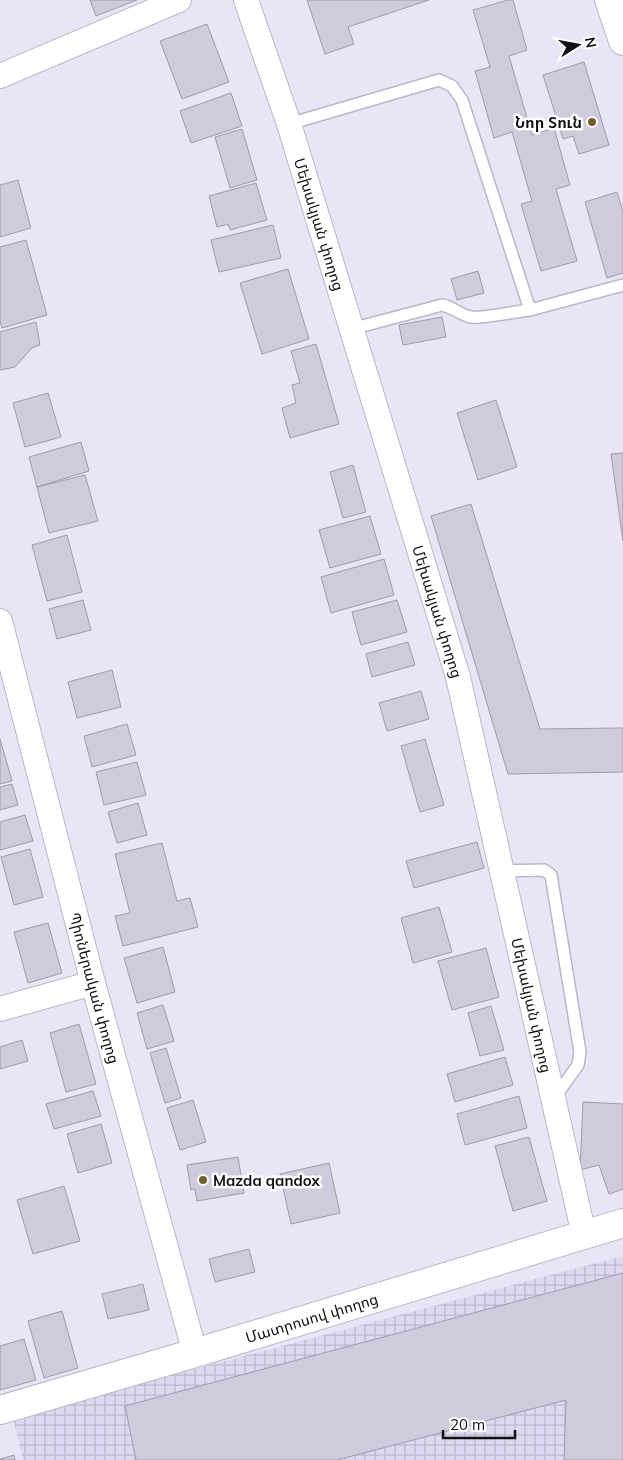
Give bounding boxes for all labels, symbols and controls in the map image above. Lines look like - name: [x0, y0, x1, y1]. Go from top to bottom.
- north arrow: [553, 20, 603, 70]
- text: N: [581, 36, 601, 49]
- place label: Նոր Տուն: [515, 113, 582, 132]
- marker: Նոր Տուն: [586, 116, 598, 128]
- street label: Մեխակյան փողոց: [290, 155, 349, 293]
- street label: Մեխակյան փողոց: [409, 543, 467, 680]
- street label: Պիոներական փողոց: [66, 910, 124, 1066]
- street label: Մեխակյան փողոց: [508, 936, 557, 1075]
- place label: Mazda qandox: [213, 1171, 320, 1190]
- marker: Mazda qandox: [197, 1174, 209, 1186]
- street label: Մատրոսով փողոց: [243, 1288, 380, 1347]
- scale bar: [443, 1408, 516, 1440]
- text: 20 m: [450, 1415, 485, 1434]

